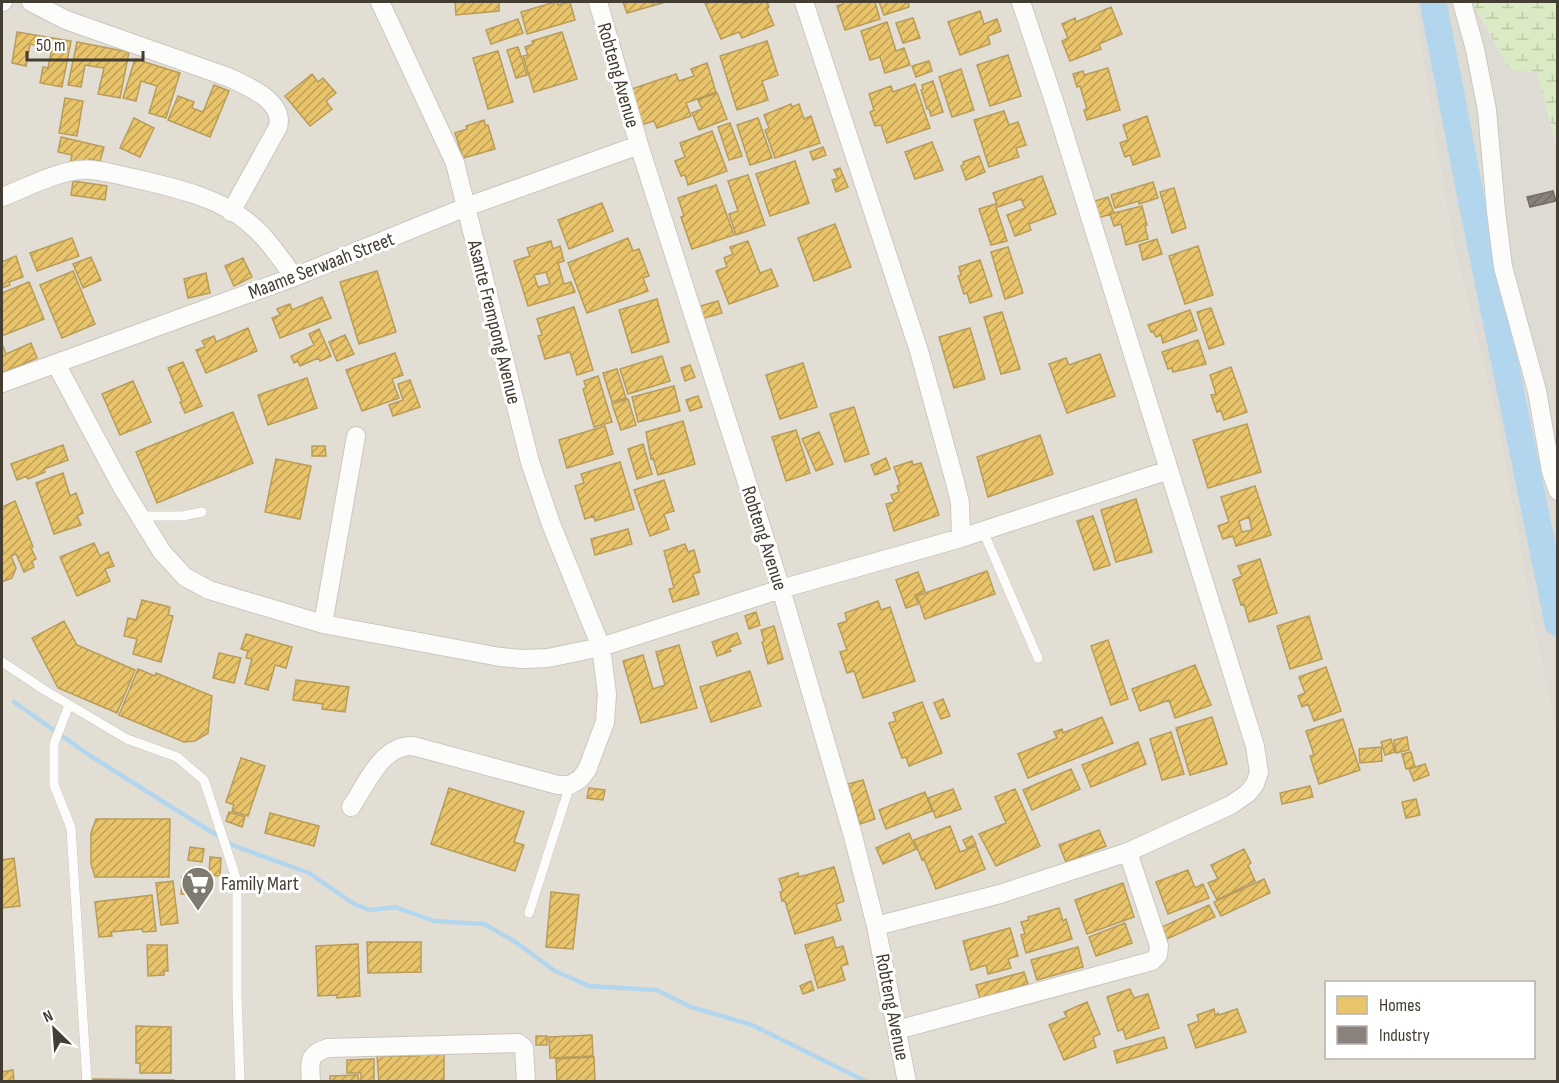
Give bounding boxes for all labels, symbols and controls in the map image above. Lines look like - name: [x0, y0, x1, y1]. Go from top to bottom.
- street label: Robteng Avenue: [592, 20, 644, 131]
- scale bar: [27, 24, 142, 62]
- text: 50 m: [36, 35, 66, 56]
- street label: Maame Serwaah Street: [245, 227, 398, 305]
- street label: Asante Frempong Avenue: [462, 237, 526, 407]
- street label: Robteng Avenue: [736, 483, 792, 593]
- supermarket icon: Family Mart: [180, 865, 216, 912]
- place label: Family Mart: [221, 872, 299, 896]
- street label: Robteng Avenue: [870, 952, 914, 1063]
- legend: [1325, 981, 1535, 1059]
- text: Homes: [1379, 995, 1421, 1016]
- north arrow: [24, 999, 84, 1059]
- text: N: [40, 1006, 56, 1027]
- text: Industry: [1379, 1025, 1430, 1046]

